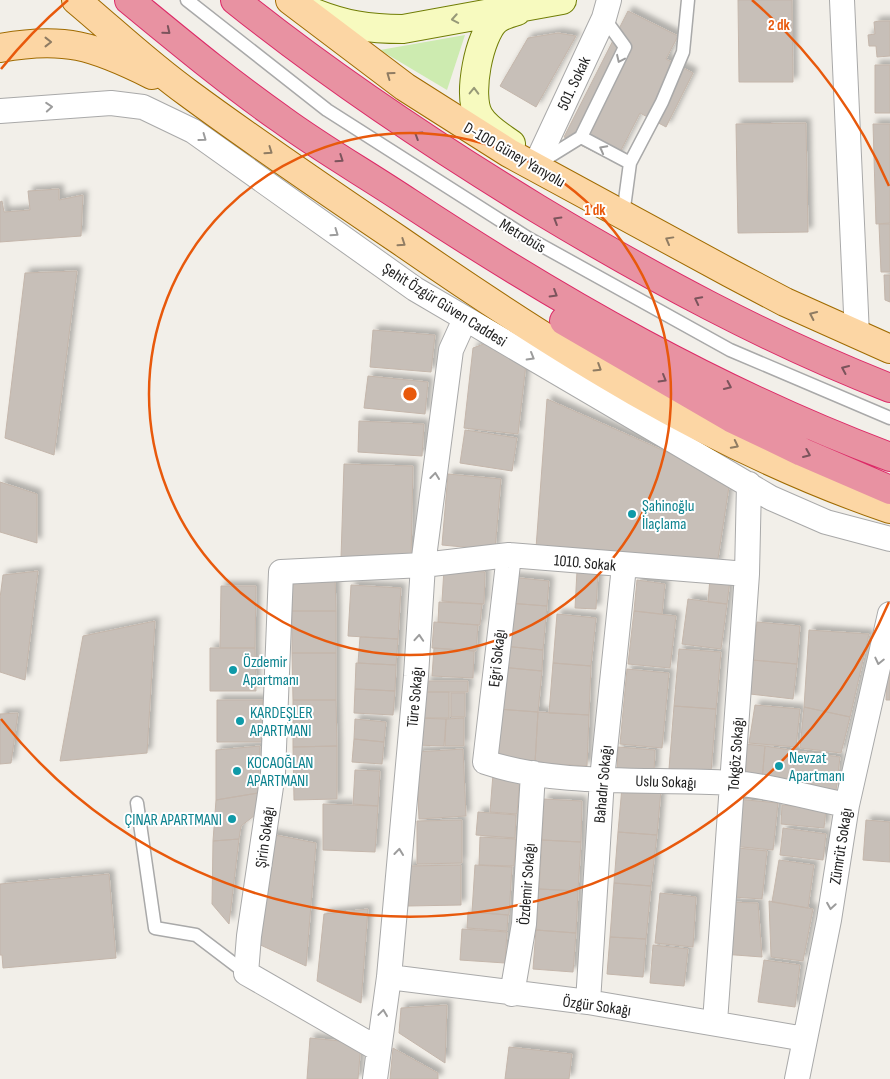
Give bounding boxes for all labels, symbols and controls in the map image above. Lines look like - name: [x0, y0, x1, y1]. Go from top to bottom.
- one-way arrow: [451, 14, 459, 24]
- text: 2 dk: [768, 16, 791, 35]
- one-way arrow: [161, 25, 170, 34]
- one-way arrow: [44, 37, 52, 47]
- street label: 501. Sokak: [554, 54, 595, 113]
- one-way arrow: [615, 54, 626, 63]
- one-way arrow: [387, 73, 396, 81]
- one-way arrow: [469, 87, 479, 94]
- one-way arrow: [45, 102, 53, 113]
- street label: D-100 Güney Yanyolu: [460, 119, 568, 192]
- one-way arrow: [415, 131, 424, 141]
- one-way arrow: [197, 132, 207, 141]
- one-way arrow: [263, 144, 272, 154]
- one-way arrow: [599, 145, 608, 155]
- one-way arrow: [334, 153, 343, 162]
- text: 1 dk: [584, 201, 606, 220]
- street label: Metrobüs: [496, 215, 549, 258]
- one-way arrow: [553, 216, 562, 226]
- one-way arrow: [329, 227, 339, 236]
- one-way arrow: [397, 237, 406, 246]
- one-way arrow: [665, 237, 674, 247]
- street label: Şehit Özgür Güven Caddesi: [378, 259, 510, 351]
- one-way arrow: [548, 287, 557, 297]
- one-way arrow: [695, 296, 704, 306]
- one-way arrow: [810, 311, 819, 321]
- one-way arrow: [526, 351, 535, 361]
- one-way arrow: [593, 362, 602, 372]
- one-way arrow: [841, 365, 850, 376]
- one-way arrow: [658, 373, 667, 383]
- one-way arrow: [723, 379, 732, 390]
- centre of rings: [401, 385, 419, 403]
- one-way arrow: [730, 439, 739, 449]
- one-way arrow: [802, 448, 811, 459]
- one-way arrow: [429, 472, 440, 480]
- place label: Şahinoğlu İlaçlama: [642, 497, 694, 534]
- marker: Şahinoğlu İlaçlama: [626, 508, 638, 520]
- street label: 1010. Sokak: [553, 551, 617, 576]
- street label: Eğri Sokağı: [485, 628, 510, 688]
- one-way arrow: [413, 633, 424, 641]
- place label: Özdemir Apartmanı: [242, 653, 299, 690]
- one-way arrow: [874, 657, 885, 666]
- marker: Özdemir Apartmanı: [227, 664, 239, 676]
- street label: Türe Sokağı: [403, 666, 428, 728]
- place label: KARDEŞLER APARTMANI: [249, 704, 313, 741]
- marker: KARDEŞLER APARTMANI: [234, 715, 246, 727]
- street label: Tokgöz Sokağı: [724, 716, 749, 792]
- street label: Bahadır Sokağı: [591, 744, 616, 824]
- place label: Nevzat Apartmanı: [788, 749, 845, 786]
- place label: KOCAOĞLAN APARTMANI: [246, 754, 313, 791]
- marker: Nevzat Apartmanı: [773, 760, 785, 772]
- marker: KOCAOĞLAN APARTMANI: [231, 765, 243, 777]
- street label: Uslu Sokağı: [635, 772, 697, 793]
- street label: Şirin Sokağı: [252, 805, 279, 869]
- street label: Zümrüt Sokağı: [826, 807, 857, 886]
- place label: ÇINAR APARTMANI: [125, 811, 222, 830]
- marker: ÇINAR APARTMANI: [226, 813, 238, 825]
- street label: Özdemir Sokağı: [515, 843, 540, 926]
- one-way arrow: [393, 847, 404, 855]
- one-way arrow: [826, 902, 836, 911]
- street label: Özgür Sokağı: [561, 992, 632, 1021]
- one-way arrow: [378, 1009, 388, 1018]

